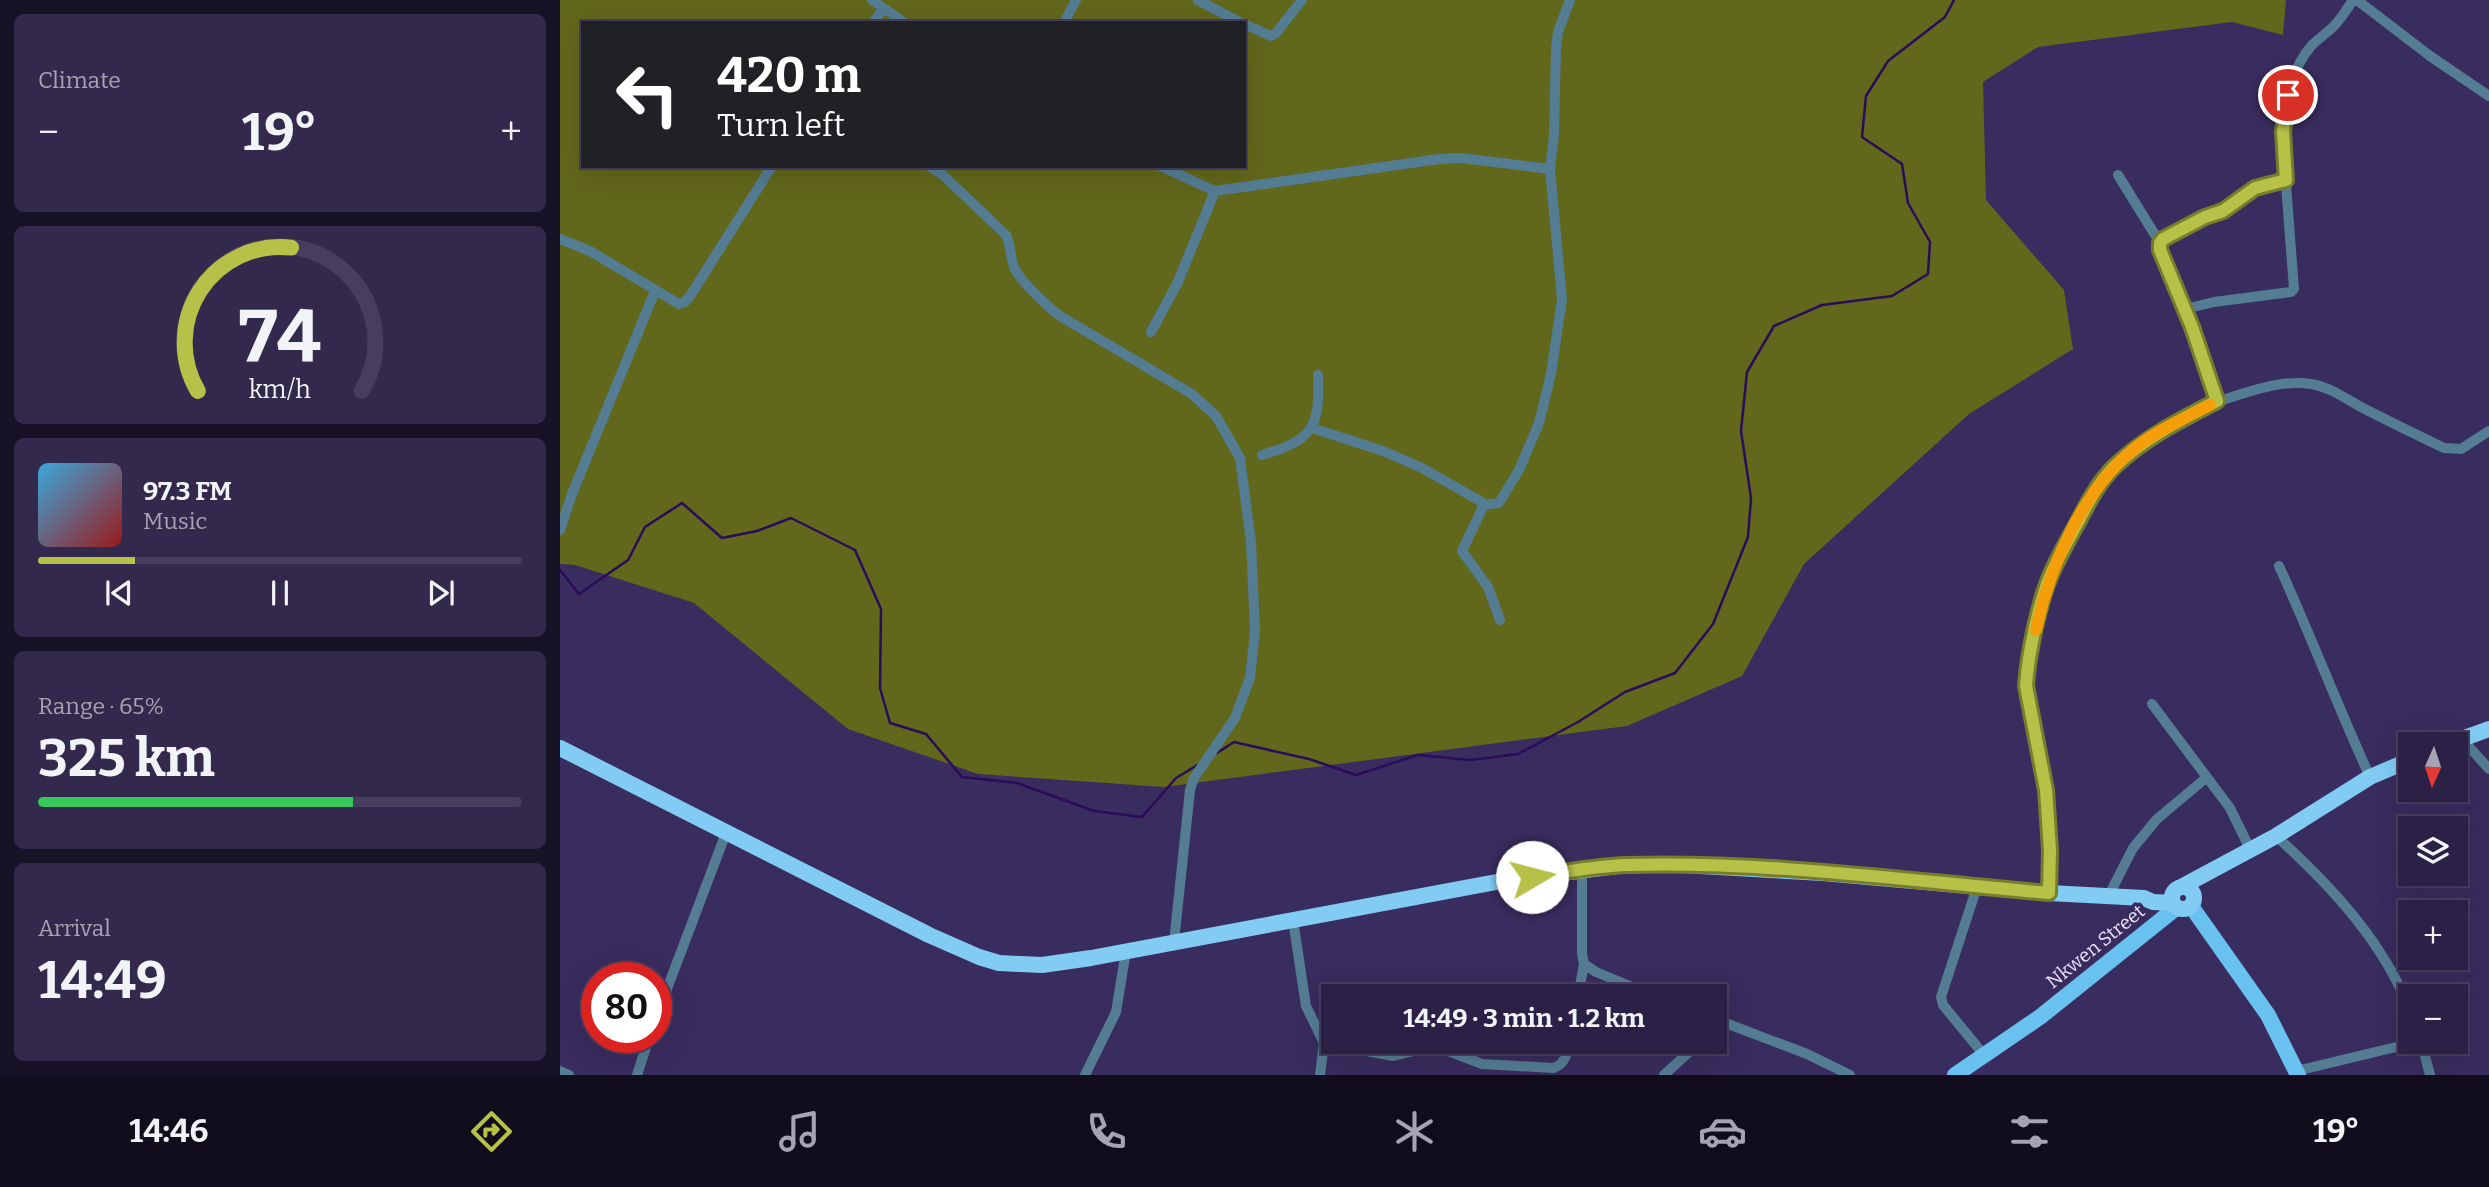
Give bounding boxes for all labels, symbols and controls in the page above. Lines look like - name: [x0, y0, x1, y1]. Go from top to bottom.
- text: 420 m: [717, 46, 861, 105]
- icon: left: [602, 49, 693, 140]
- pin: [2258, 65, 2318, 125]
- text: Climate: [38, 66, 121, 94]
- icon: arrive: [2269, 76, 2307, 114]
- text: 19°: [242, 101, 317, 164]
- text: Turn left: [717, 106, 845, 144]
- text: −: [38, 109, 59, 155]
- text: +: [500, 109, 522, 155]
- text: 74: [239, 294, 321, 381]
- text: km/h: [249, 375, 311, 405]
- text: 97.3 FM: [143, 476, 232, 507]
- text: Music: [143, 507, 207, 535]
- icon: previous: [100, 574, 138, 612]
- icon: pause: [261, 574, 299, 612]
- icon: next: [422, 574, 460, 612]
- text: Range · 65%: [38, 692, 164, 720]
- text: 325 km: [38, 727, 215, 790]
- north arrow: [2398, 732, 2468, 802]
- map controls: [2398, 732, 2468, 1054]
- button: layers: [2398, 816, 2468, 886]
- position arrow: [1495, 840, 1569, 914]
- street label: Nkwen Street: [2041, 900, 2149, 993]
- button: +: [2398, 900, 2468, 970]
- text: Arrival: [38, 914, 111, 942]
- text: 14:49: [38, 949, 167, 1012]
- speed limit sign: 80: [581, 962, 672, 1053]
- button: −: [2398, 984, 2468, 1054]
- text: 14:49 · 3 min · 1.2 km: [1403, 1003, 1645, 1034]
- icon: directions: [467, 1107, 516, 1156]
- icon: music: [775, 1107, 824, 1156]
- icon: phone: [1082, 1107, 1131, 1156]
- icon: climate: [1390, 1107, 1439, 1156]
- icon: car: [1698, 1107, 1747, 1156]
- icon: filters: [2005, 1107, 2054, 1156]
- text: 14:46: [129, 1112, 208, 1150]
- text: 19°: [2313, 1112, 2360, 1150]

